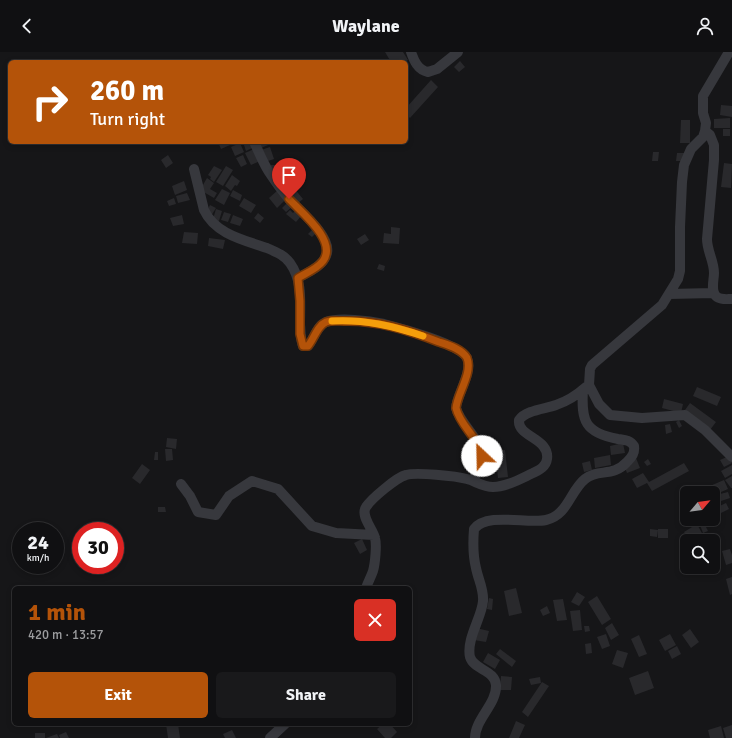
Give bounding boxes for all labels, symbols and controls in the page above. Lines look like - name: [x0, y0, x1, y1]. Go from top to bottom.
- icon: back: [16, 15, 38, 37]
- text: Waylane: [332, 15, 400, 37]
- icon: person: [694, 15, 716, 37]
- text: 260 m: [90, 74, 164, 108]
- icon: right: [24, 76, 76, 128]
- text: Turn right: [90, 108, 165, 130]
- pin: [272, 158, 306, 199]
- icon: arrive: [278, 164, 300, 186]
- position arrow: [461, 435, 503, 477]
- north arrow: [680, 486, 720, 526]
- map controls: [680, 486, 720, 574]
- speed limit sign: 30: [72, 522, 124, 574]
- text: 24: [27, 530, 49, 555]
- button: search: [680, 534, 720, 574]
- text: km/h: [27, 552, 49, 564]
- text: 1 min: [28, 597, 86, 627]
- button: close: [354, 599, 396, 641]
- text: 420 m · 13:57: [28, 627, 104, 643]
- button: Exit: [28, 672, 208, 718]
- button: Share: [216, 672, 396, 718]

